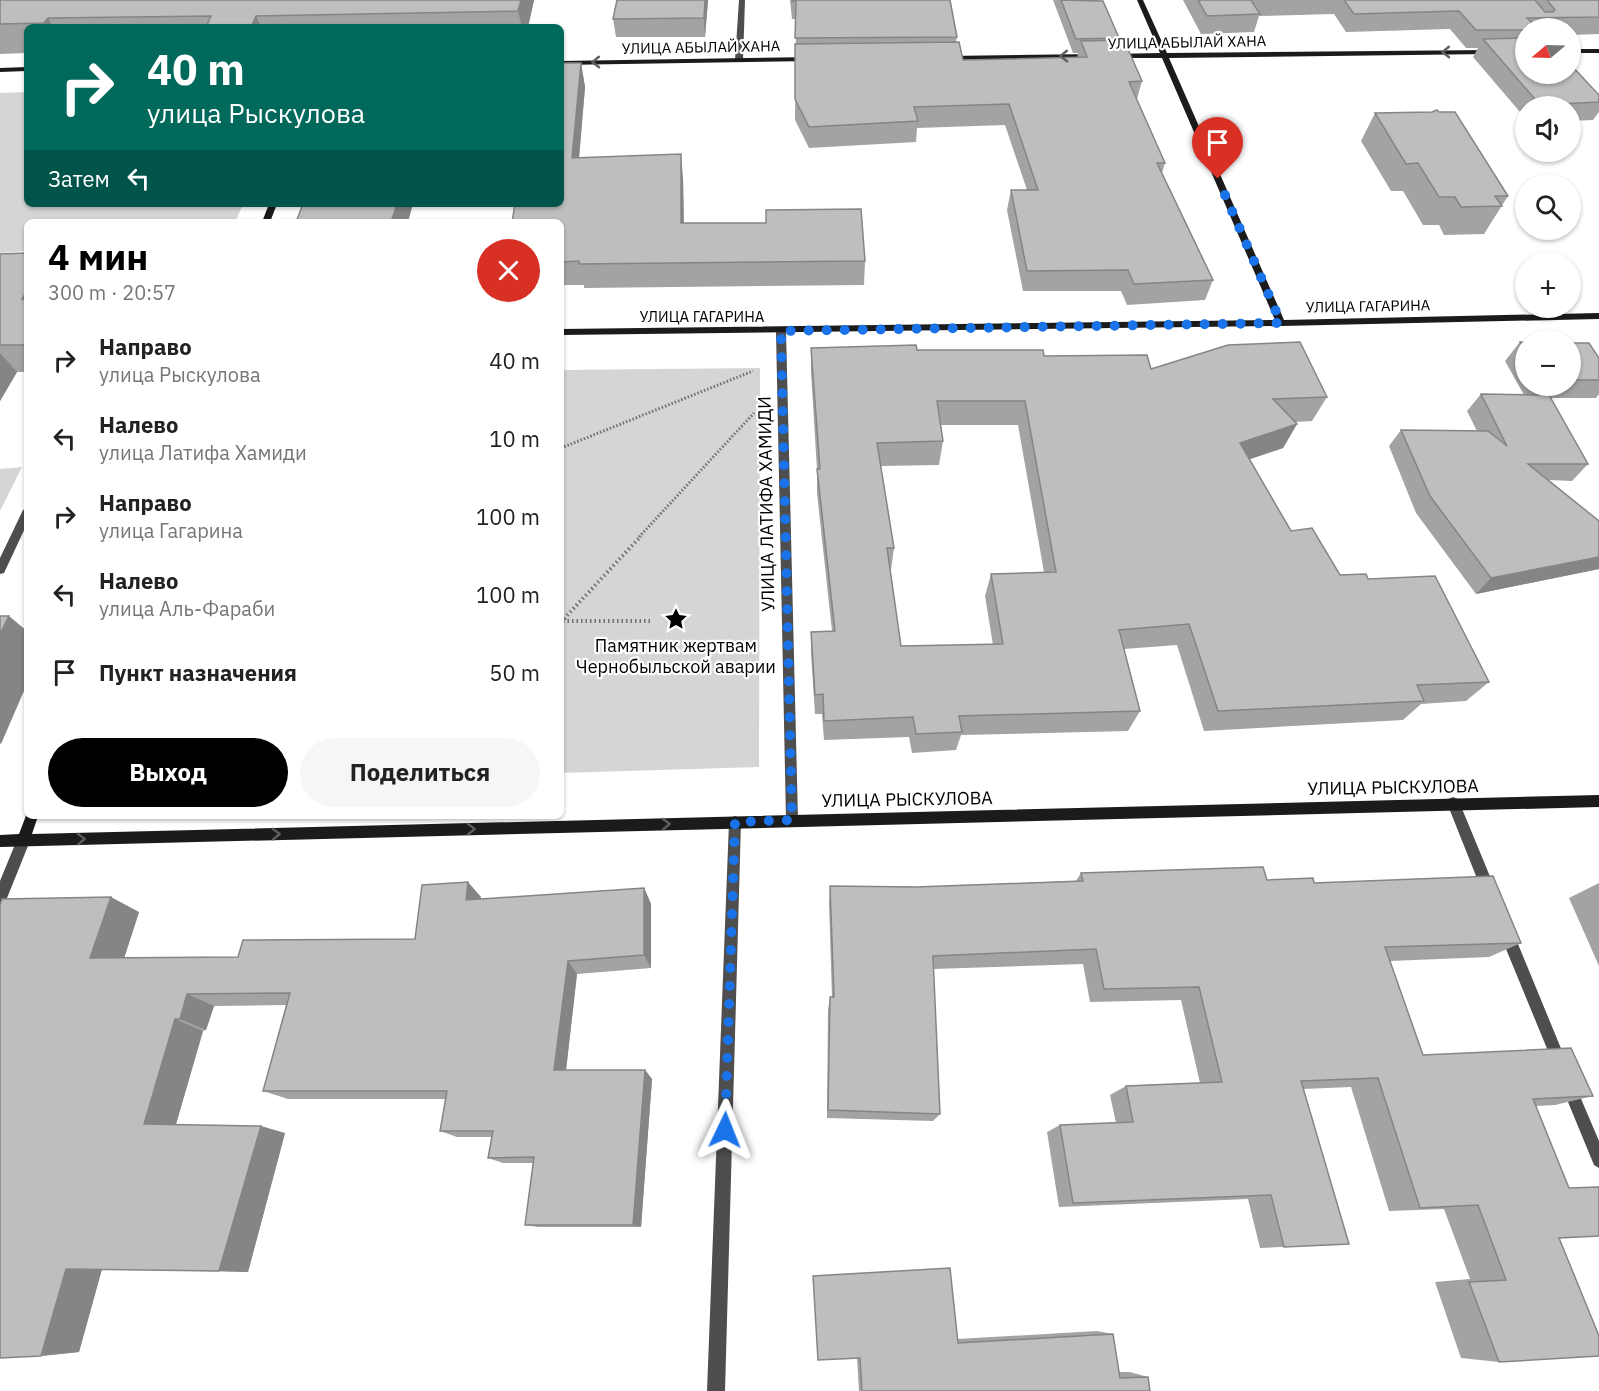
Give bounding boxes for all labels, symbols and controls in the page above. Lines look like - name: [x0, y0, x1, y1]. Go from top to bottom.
- north arrow: [1515, 18, 1581, 84]
- map controls: [1515, 18, 1581, 396]
- street label: УЛИЦА АБЫЛАЙ ХАНА: [1108, 31, 1267, 53]
- street label: УЛИЦА АБЫЛАЙ ХАНА: [622, 36, 781, 58]
- text: 40 m: [147, 42, 245, 97]
- one-way arrow: [1442, 46, 1451, 59]
- icon: right: [48, 48, 126, 126]
- one-way arrow: [1059, 50, 1068, 63]
- one-way arrow: [591, 56, 600, 68]
- text: улица Рыскулова: [147, 95, 365, 130]
- button: sound: [1515, 96, 1581, 162]
- pin: [1192, 117, 1243, 179]
- icon: arrive: [1201, 126, 1234, 159]
- icon: left: [122, 162, 155, 195]
- text: Затем: [48, 164, 110, 193]
- button: search: [1515, 174, 1581, 240]
- text: 4 мин: [48, 233, 148, 280]
- button: close: [477, 239, 540, 302]
- button: +: [1515, 252, 1581, 318]
- text: 300 m · 20:57: [48, 279, 176, 306]
- street label: УЛИЦА ГАГАРИНА: [1305, 295, 1431, 317]
- street label: УЛИЦА ГАГАРИНА: [640, 307, 765, 326]
- button: −: [1515, 330, 1581, 396]
- text: Направо: [99, 332, 192, 361]
- icon: right: [48, 344, 81, 377]
- text: 40 m: [489, 346, 540, 375]
- text: улица Рыскулова: [99, 361, 261, 388]
- street label: УЛИЦА ЛАТИФА ХАМИДИ: [753, 396, 779, 612]
- text: Налево: [99, 410, 178, 439]
- icon: left: [48, 422, 81, 455]
- text: 10 m: [489, 424, 540, 453]
- text: улица Латифа Хамиди: [99, 439, 307, 466]
- text: Направо: [99, 488, 192, 517]
- icon: right: [48, 500, 81, 533]
- text: 100 m: [476, 502, 540, 531]
- text: улица Гагарина: [99, 517, 243, 544]
- text: Налево: [99, 566, 178, 595]
- icon: left: [48, 578, 81, 611]
- text: 100 m: [476, 580, 540, 609]
- text: улица Аль-Фараби: [99, 595, 275, 622]
- place icon: Памятник жертвам Чернобыльской аварии: [663, 606, 689, 632]
- place label: Памятник жертвам Чернобыльской аварии: [576, 634, 776, 678]
- icon: arrive: [48, 656, 81, 689]
- text: Пункт назначения: [99, 658, 297, 687]
- text: 50 m: [489, 658, 540, 687]
- button: Выход: [48, 738, 288, 807]
- button: Поделиться: [300, 738, 540, 807]
- street label: УЛИЦА РЫСКУЛОВА: [1307, 774, 1479, 800]
- street label: УЛИЦА РЫСКУЛОВА: [821, 786, 993, 812]
- one-way arrow: [662, 817, 671, 830]
- one-way arrow: [467, 822, 476, 835]
- one-way arrow: [272, 828, 281, 840]
- one-way arrow: [77, 833, 86, 845]
- position arrow: [693, 1098, 757, 1162]

